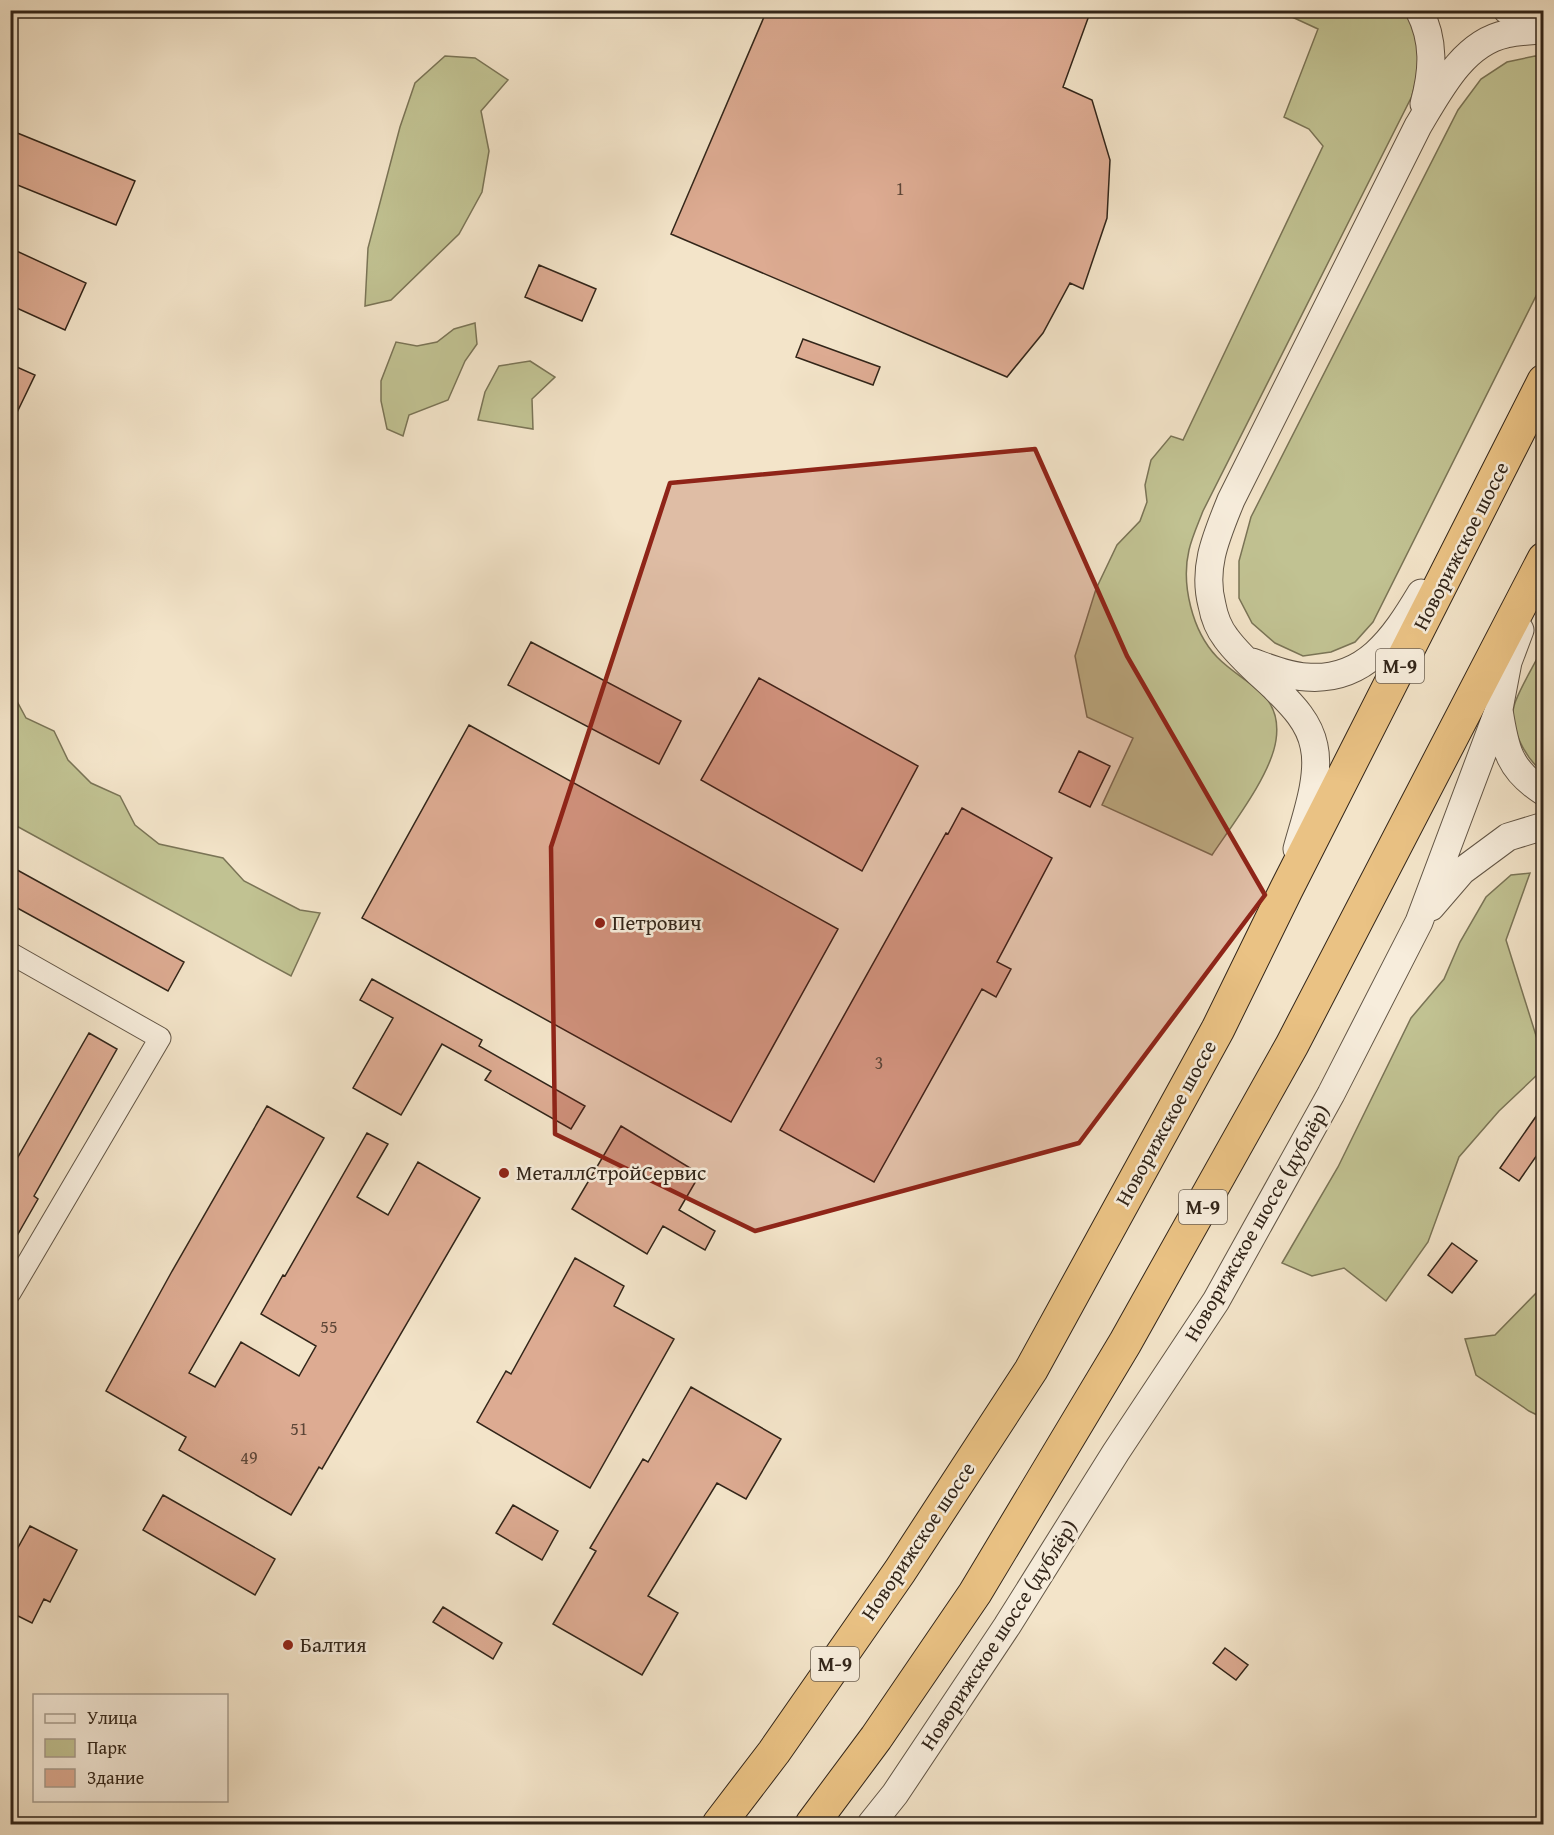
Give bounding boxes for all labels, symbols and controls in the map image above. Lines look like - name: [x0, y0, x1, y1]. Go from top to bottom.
- house number: 1: [896, 175, 904, 202]
- street label: Новорижское шоссе: [1405, 456, 1517, 635]
- road number: М-9: [1376, 649, 1424, 683]
- place label: Петрович: [612, 907, 702, 938]
- marker: Петрович: [593, 916, 607, 930]
- street label: Новорижское шоссе: [1107, 1034, 1224, 1211]
- house number: 3: [875, 1049, 883, 1076]
- street label: Новорижское шоссе (дублёр): [1176, 1098, 1337, 1347]
- place label: МеталлСтройСервис: [516, 1157, 706, 1188]
- marker: МеталлСтройСервис: [497, 1166, 511, 1180]
- road number: М-9: [1179, 1190, 1227, 1224]
- house number: 55: [320, 1313, 338, 1340]
- house number: 51: [290, 1415, 308, 1442]
- house number: 49: [240, 1444, 258, 1471]
- street label: Новорижское шоссе: [853, 1455, 982, 1626]
- street label: Новорижское шоссе (дублёр): [912, 1513, 1085, 1756]
- place label: Балтия: [300, 1629, 367, 1660]
- marker: Балтия: [281, 1638, 295, 1652]
- road number: М-9: [811, 1647, 859, 1681]
- legend: [33, 1694, 228, 1802]
- text: Улица: [87, 1704, 138, 1731]
- text: Парк: [87, 1734, 127, 1761]
- text: Здание: [87, 1764, 144, 1791]

